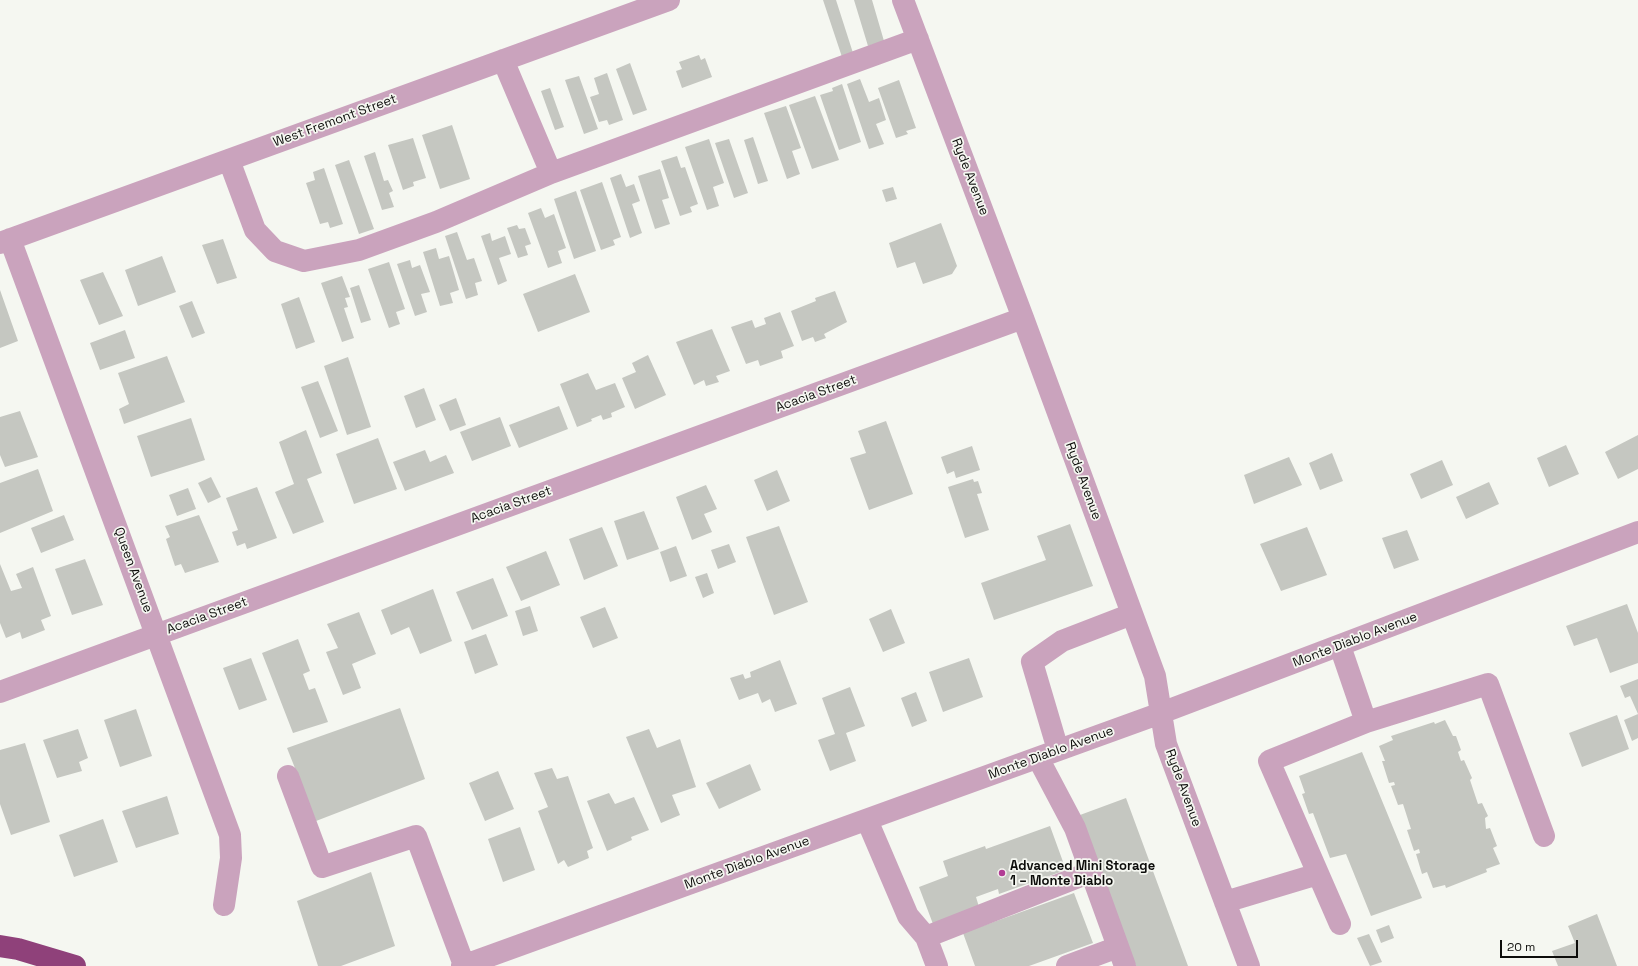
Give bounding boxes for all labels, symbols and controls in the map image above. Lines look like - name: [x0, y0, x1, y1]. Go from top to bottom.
- street label: West Fremont Street: [271, 91, 399, 151]
- street label: Ryde Avenue: [948, 136, 992, 218]
- street label: Acacia Street: [774, 372, 858, 416]
- street label: Ryde Avenue: [1062, 440, 1104, 522]
- street label: Acacia Street: [469, 483, 553, 527]
- street label: Queen Avenue: [110, 525, 156, 615]
- street label: Acacia Street: [165, 594, 249, 638]
- street label: Monte Diablo Avenue: [1291, 609, 1419, 671]
- street label: Monte Diablo Avenue: [986, 723, 1116, 783]
- street label: Ryde Avenue: [1162, 747, 1204, 829]
- street label: Monte Diablo Avenue: [682, 833, 812, 893]
- place label: Advanced Mini Storage 1 – Monte Diablo: [1010, 858, 1155, 889]
- marker: Advanced Mini Storage 1 – Monte Diablo: [997, 868, 1007, 878]
- scale bar: [1502, 932, 1580, 958]
- text: 20 m: [1507, 939, 1535, 955]

